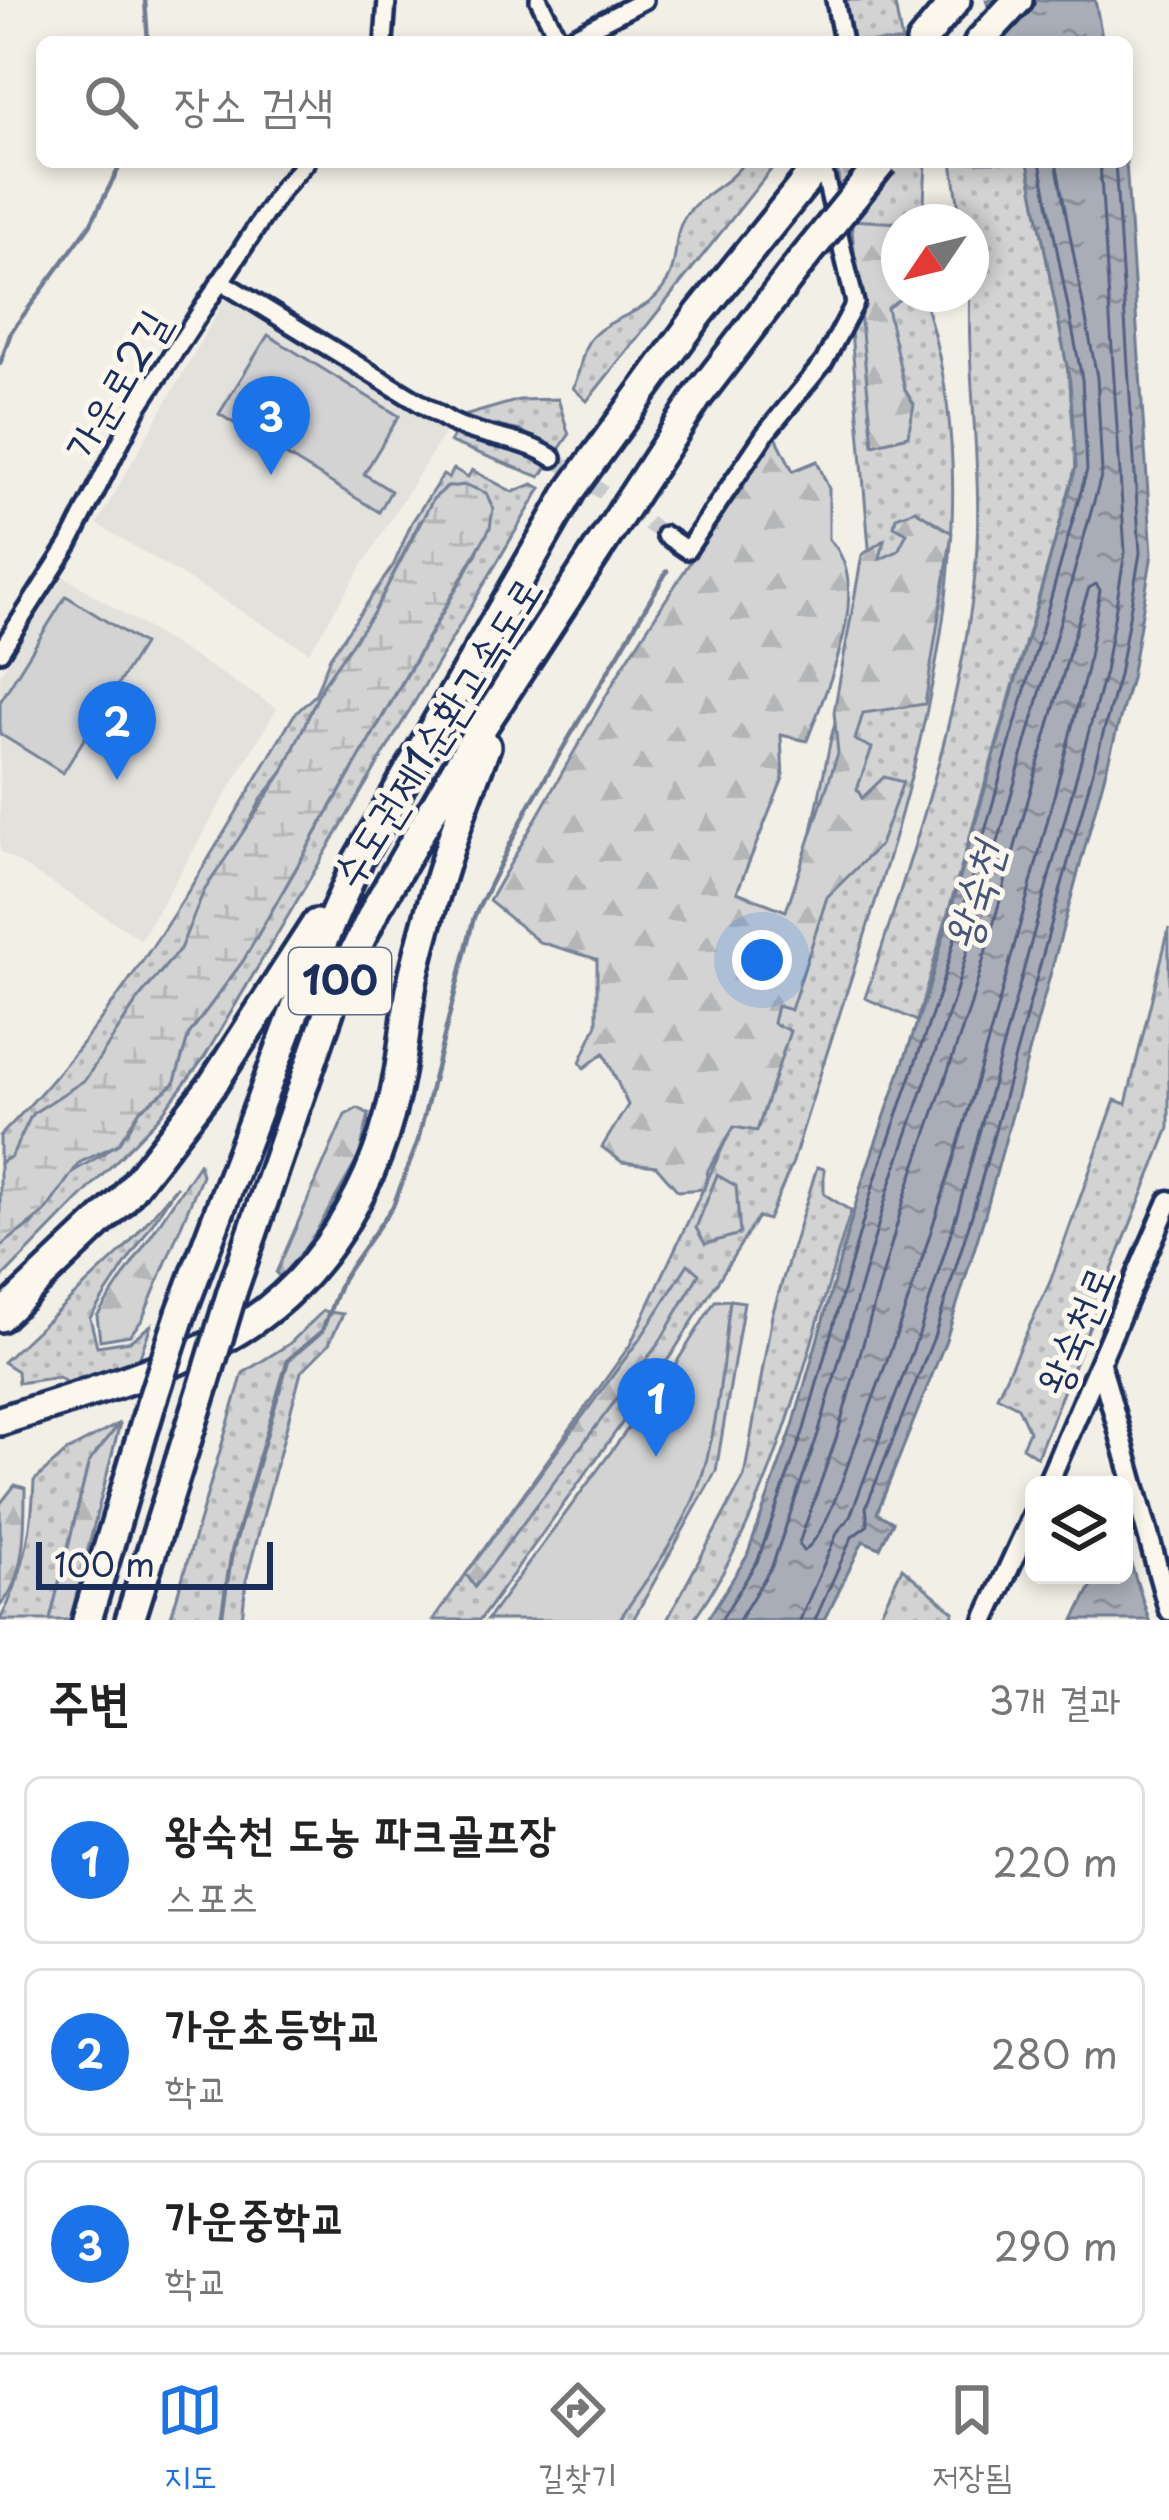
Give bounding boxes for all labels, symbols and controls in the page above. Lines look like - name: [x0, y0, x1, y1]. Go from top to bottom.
- search box: [36, 36, 1133, 168]
- text: 장소 검색: [174, 68, 333, 136]
- icon: search: [78, 69, 144, 135]
- north arrow: [881, 204, 989, 312]
- street label: 가운로2길: [46, 297, 183, 471]
- pin: 3: [232, 376, 310, 475]
- street label: 수도권제1순환고속도로: [314, 563, 556, 899]
- pin: 2: [78, 681, 156, 780]
- water label: 왕숙천: [923, 830, 1020, 957]
- your location: [732, 930, 792, 990]
- road number: 100: [289, 948, 391, 1014]
- street label: 왕숙천로: [1018, 1254, 1129, 1404]
- pin: 1: [617, 1358, 695, 1457]
- map controls: [1025, 1476, 1133, 1584]
- button: layers: [1025, 1476, 1133, 1584]
- scale bar: [36, 1536, 273, 1589]
- text: 100 m: [54, 1538, 155, 1588]
- text: 주변: [48, 1660, 130, 1737]
- text: 3개 결과: [988, 1669, 1121, 1728]
- text: 왕숙천 도농 파크골프장: [165, 1797, 556, 1865]
- text: 1: [81, 1831, 99, 1890]
- text: 220 m: [993, 1831, 1118, 1890]
- text: 스포츠: [165, 1865, 259, 1924]
- text: 가운초등학교: [165, 1989, 382, 2057]
- text: 2: [76, 2023, 104, 2082]
- text: 280 m: [991, 2023, 1118, 2082]
- text: 학교: [165, 2057, 228, 2116]
- text: 가운중학교: [165, 2181, 346, 2249]
- text: 3: [77, 2215, 103, 2274]
- text: 290 m: [994, 2215, 1118, 2274]
- text: 학교: [165, 2249, 228, 2308]
- tab: 지도: [157, 2377, 223, 2499]
- tab: 길찾기: [538, 2377, 617, 2499]
- tab: 저장됨: [932, 2377, 1012, 2499]

